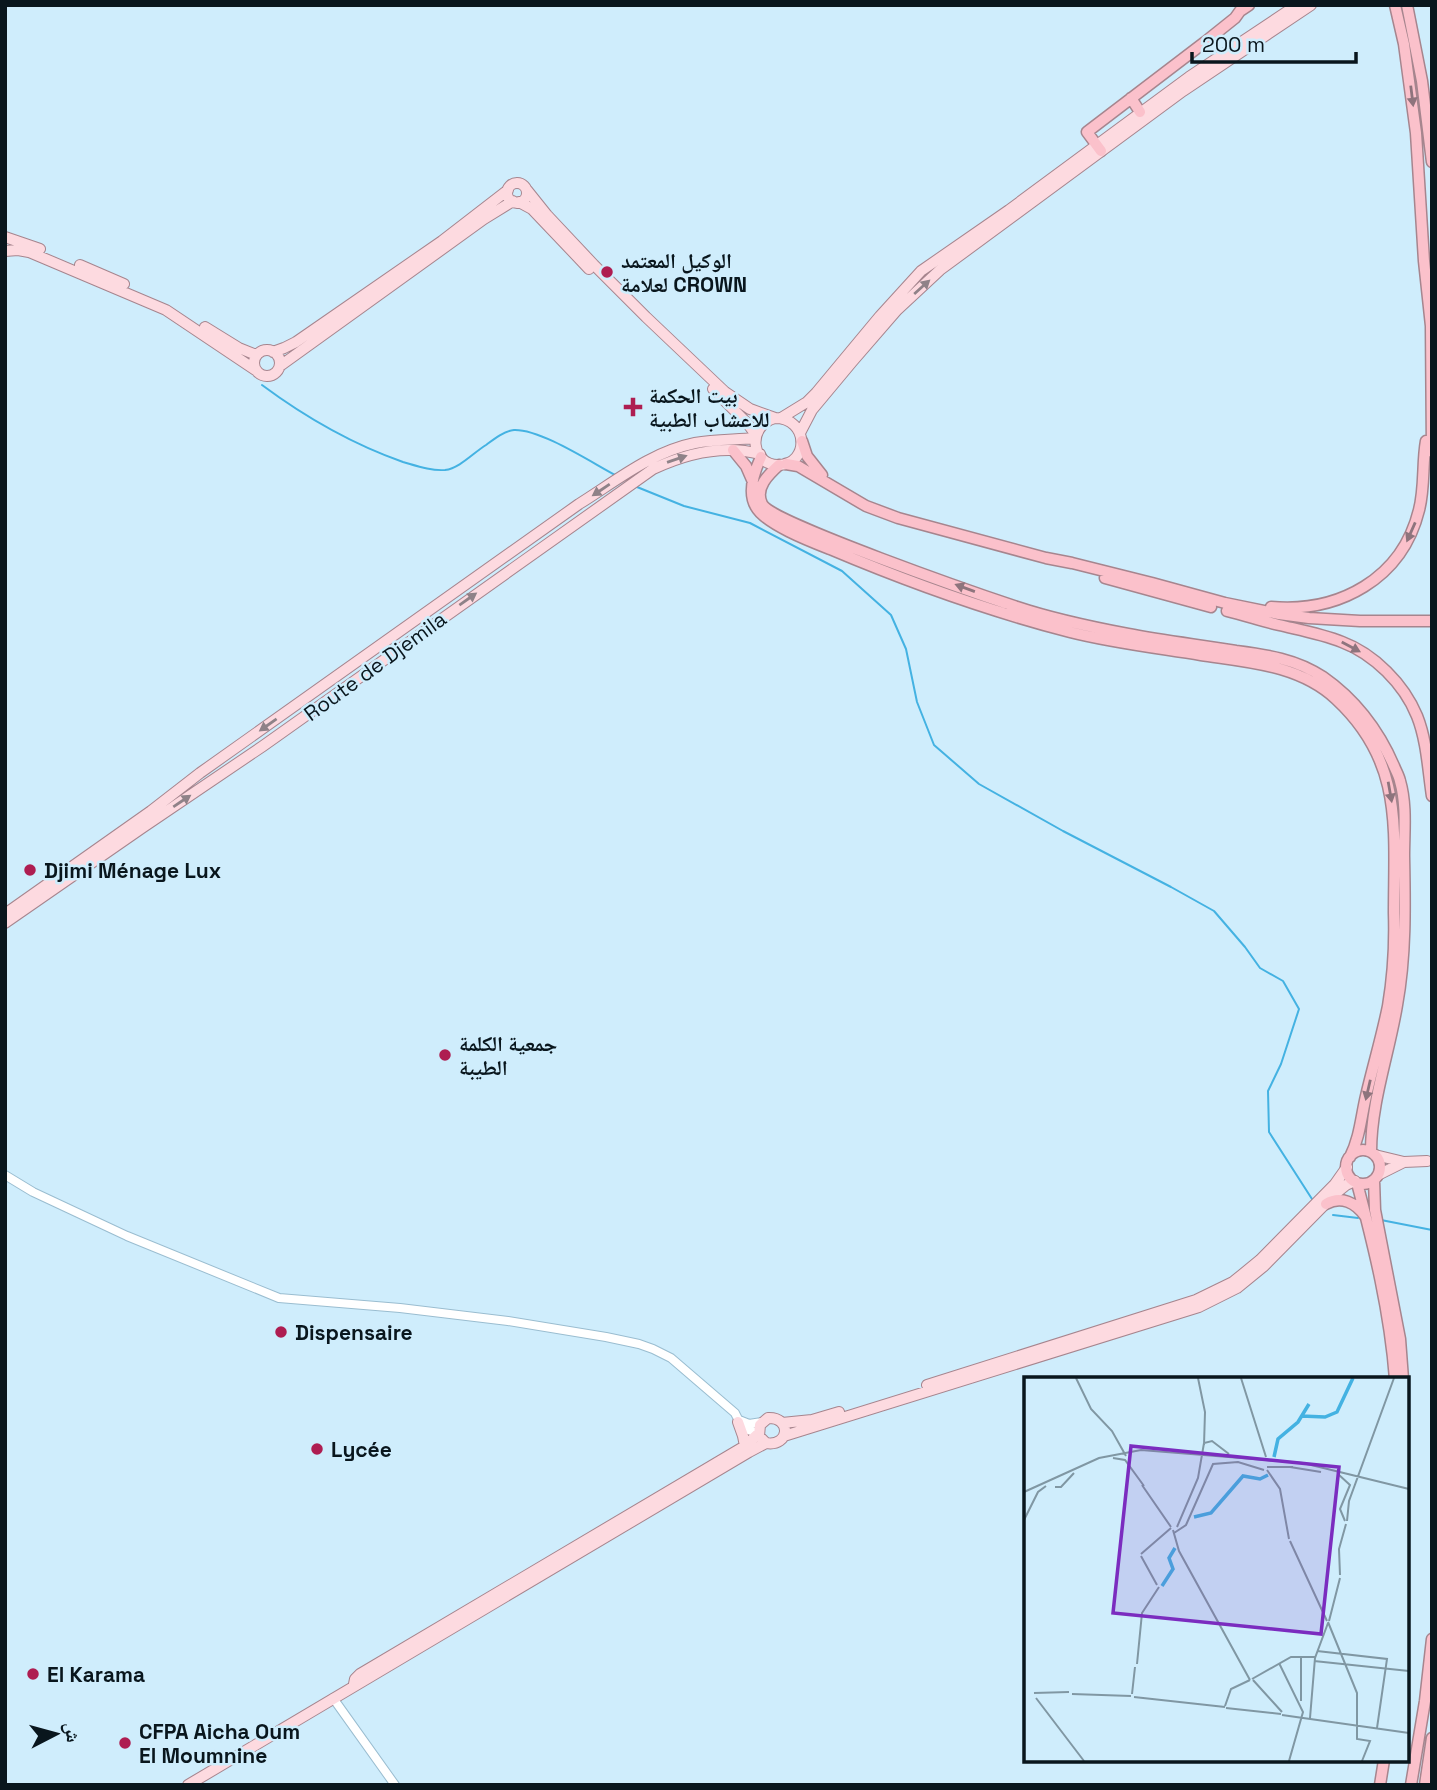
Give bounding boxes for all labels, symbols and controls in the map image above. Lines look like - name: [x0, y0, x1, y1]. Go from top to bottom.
- scale bar: [1192, 21, 1356, 65]
- text: 200 m: [1202, 31, 1265, 58]
- one-way arrow: [1406, 86, 1417, 108]
- place label: الوكيل المعتمد لعلامة CROWN: [621, 247, 747, 298]
- marker: الوكيل المعتمد لعلامة CROWN: [599, 264, 615, 280]
- one-way arrow: [913, 280, 930, 295]
- place label: بيت الحكمة للاعشاب الطبية: [649, 382, 769, 433]
- marker: بيت الحكمة للاعشاب الطبية: [623, 397, 643, 417]
- one-way arrow: [666, 453, 687, 464]
- one-way arrow: [592, 483, 611, 496]
- one-way arrow: [1405, 522, 1417, 542]
- one-way arrow: [954, 582, 975, 593]
- one-way arrow: [459, 592, 477, 606]
- street label: Route de Djemila: [298, 605, 452, 727]
- one-way arrow: [1342, 641, 1361, 653]
- one-way arrow: [259, 718, 277, 732]
- one-way arrow: [1385, 781, 1396, 803]
- one-way arrow: [173, 794, 191, 808]
- place label: Djimi Ménage Lux: [44, 857, 221, 884]
- marker: Djimi Ménage Lux: [22, 862, 38, 878]
- place label: جمعية الكلمة الطيبة: [459, 1030, 557, 1081]
- marker: جمعية الكلمة الطيبة: [437, 1047, 453, 1063]
- one-way arrow: [1362, 1079, 1373, 1101]
- place label: Dispensaire: [295, 1319, 413, 1346]
- marker: Dispensaire: [273, 1324, 289, 1340]
- inset map: [1024, 1377, 1409, 1762]
- place label: Lycée: [331, 1436, 392, 1463]
- marker: Lycée: [309, 1441, 325, 1457]
- place label: El Karama: [47, 1661, 145, 1688]
- marker: El Karama: [25, 1666, 41, 1682]
- north arrow: [21, 1699, 91, 1769]
- place label: CFPA Aicha Oum El Moumnine: [139, 1718, 300, 1769]
- text: ش: [59, 1721, 86, 1744]
- marker: CFPA Aicha Oum El Moumnine: [117, 1735, 133, 1751]

